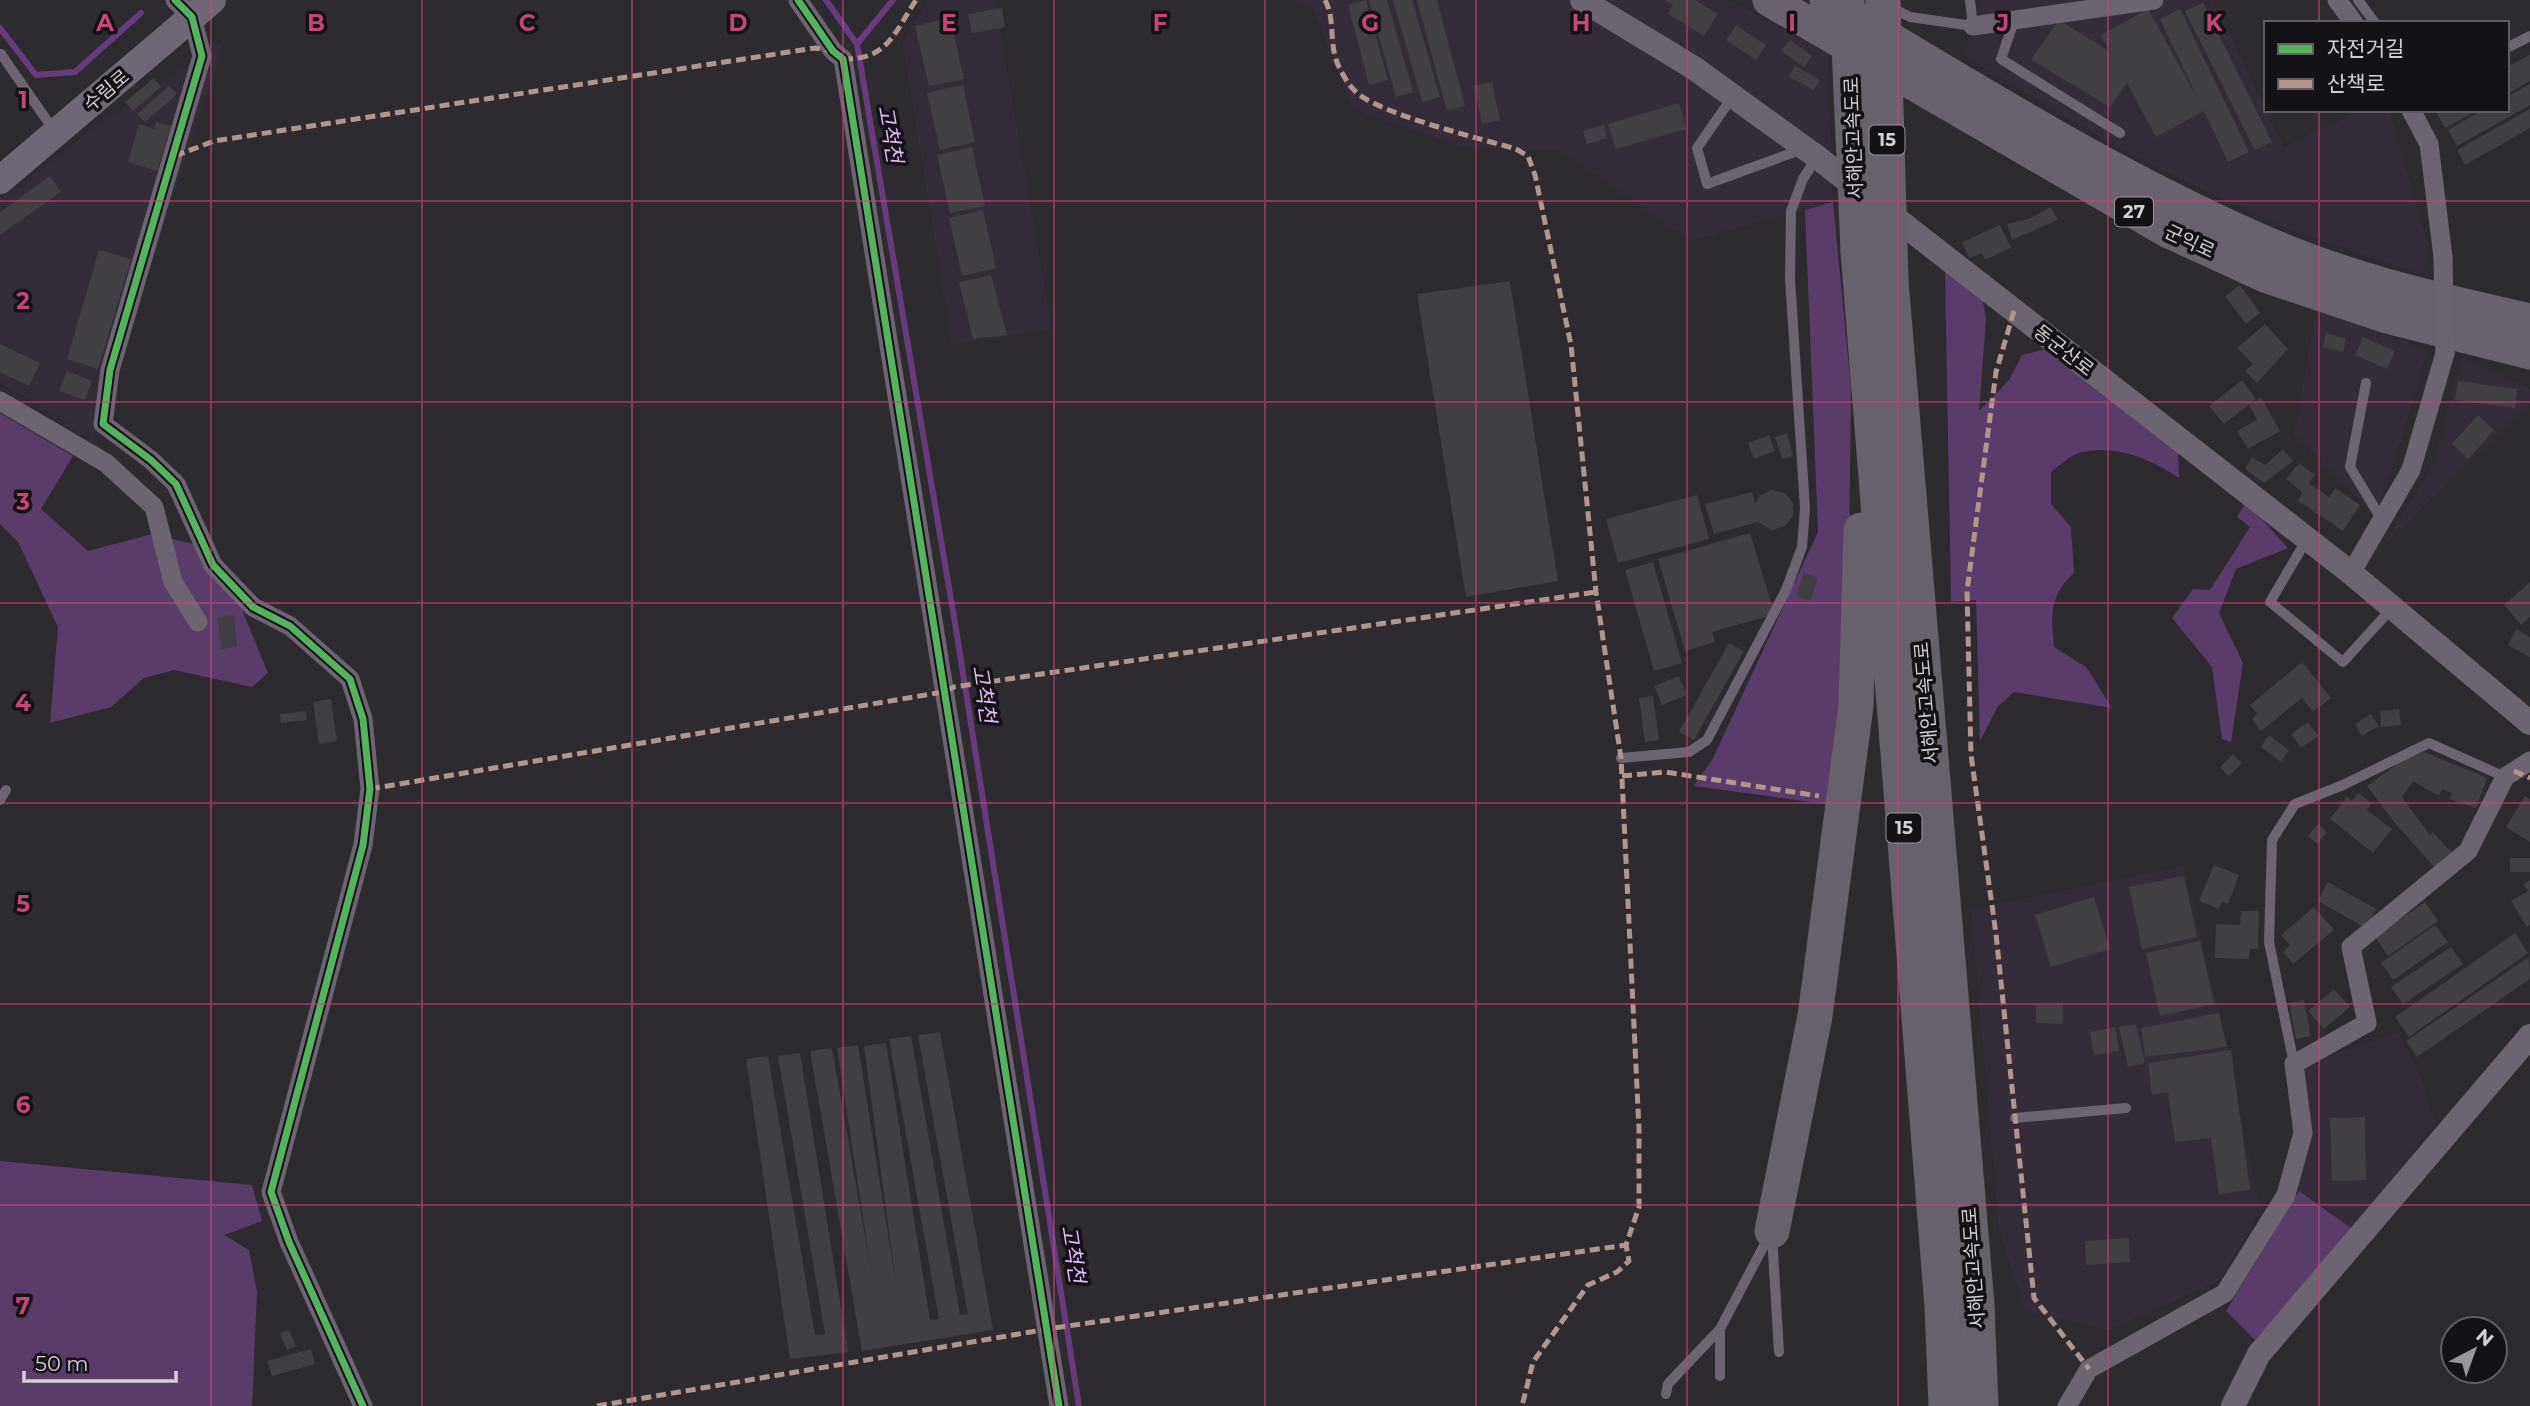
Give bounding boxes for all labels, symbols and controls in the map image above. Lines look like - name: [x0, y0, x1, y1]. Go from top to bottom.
- text: A: [95, 9, 114, 37]
- text: B: [307, 9, 325, 37]
- text: C: [519, 9, 536, 37]
- text: D: [729, 9, 748, 37]
- text: E: [941, 9, 957, 37]
- text: F: [1153, 9, 1168, 37]
- text: G: [1361, 9, 1379, 37]
- text: H: [1572, 9, 1590, 37]
- text: I: [1788, 9, 1796, 37]
- text: J: [1996, 9, 2009, 37]
- text: K: [2205, 9, 2223, 37]
- legend: [2264, 21, 2509, 112]
- text: 자전거길: [2327, 36, 2404, 61]
- street label: 수림로: [79, 65, 134, 116]
- text: 산책로: [2327, 71, 2385, 96]
- street label: 서해안고속도로: [1840, 76, 1867, 200]
- text: 1: [18, 86, 28, 114]
- water label: 고척천: [873, 103, 908, 167]
- road number: 15: [1870, 125, 1904, 154]
- road number: 27: [2115, 197, 2153, 226]
- street label: 군익로: [2161, 220, 2218, 263]
- text: 2: [16, 287, 30, 315]
- street label: 동군산로: [2029, 320, 2098, 381]
- text: 3: [15, 488, 30, 516]
- street label: 서해안고속도로: [1910, 641, 1943, 765]
- water label: 고척천: [968, 663, 1002, 727]
- text: 4: [15, 689, 31, 717]
- road number: 15: [1886, 814, 1922, 842]
- text: 5: [16, 890, 30, 918]
- text: 6: [16, 1091, 31, 1119]
- street label: 서해안고속도로: [1958, 1206, 1989, 1330]
- water label: 고척천: [1057, 1223, 1091, 1287]
- text: 7: [16, 1292, 30, 1320]
- north arrow: [2439, 1315, 2509, 1385]
- text: N: [2471, 1324, 2498, 1351]
- scale bar: [24, 1340, 177, 1384]
- text: 50 m: [35, 1351, 89, 1376]

